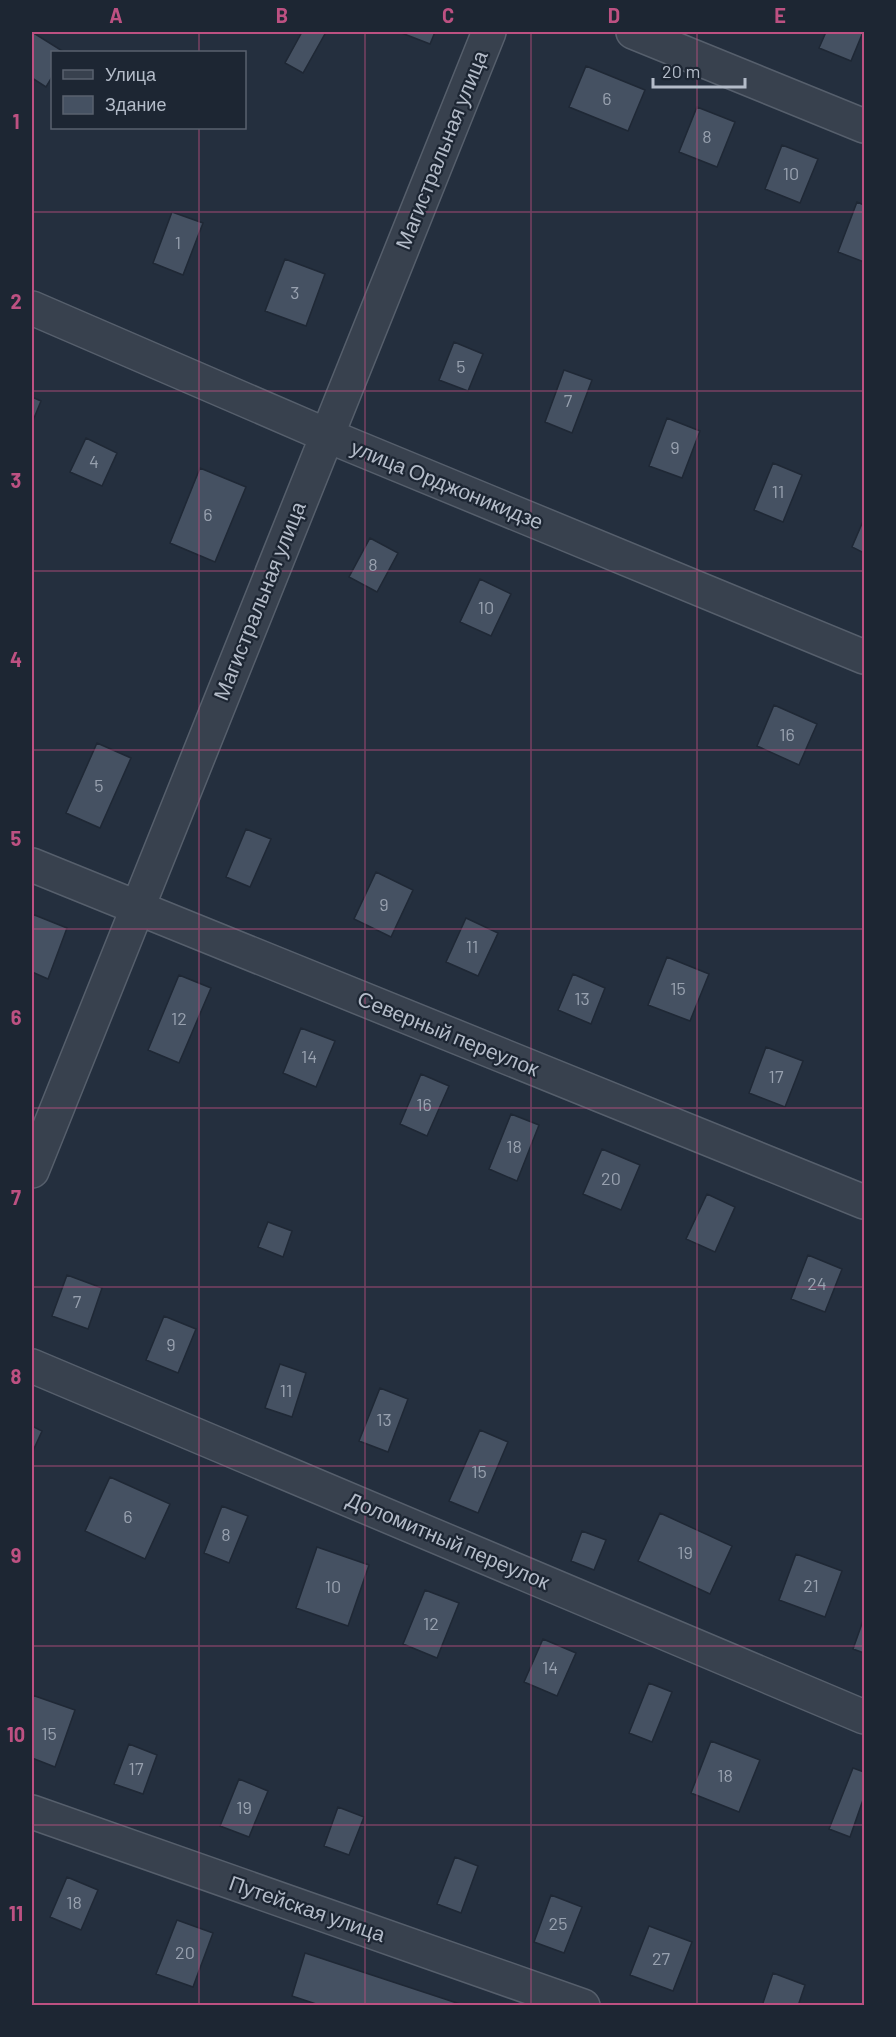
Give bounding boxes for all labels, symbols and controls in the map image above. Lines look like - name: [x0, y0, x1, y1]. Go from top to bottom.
- text: A: [109, 3, 123, 27]
- text: B: [276, 3, 288, 27]
- text: C: [442, 3, 454, 27]
- text: D: [608, 3, 620, 27]
- text: E: [774, 3, 786, 27]
- street label: Магистральная улица: [389, 46, 492, 252]
- legend: [51, 51, 246, 129]
- scale bar: [653, 51, 744, 89]
- text: 20 m: [662, 60, 700, 82]
- text: Улица: [105, 63, 157, 85]
- house number: 6: [602, 87, 612, 109]
- text: Здание: [105, 93, 166, 115]
- text: 1: [12, 109, 20, 133]
- house number: 8: [702, 125, 712, 147]
- house number: 10: [783, 162, 799, 184]
- house number: 1: [175, 231, 181, 253]
- house number: 3: [290, 281, 300, 303]
- text: 2: [10, 289, 22, 313]
- house number: 5: [456, 355, 466, 377]
- house number: 7: [564, 389, 573, 411]
- street label: улица Орджоникидзе: [348, 434, 547, 534]
- house number: 9: [670, 436, 680, 458]
- house number: 4: [89, 450, 99, 472]
- text: 3: [11, 468, 21, 492]
- house number: 11: [772, 480, 784, 502]
- street label: Магистральная улица: [207, 497, 310, 703]
- house number: 6: [203, 503, 213, 525]
- house number: 8: [368, 553, 378, 575]
- house number: 10: [478, 596, 494, 618]
- text: 4: [10, 647, 22, 671]
- house number: 16: [779, 723, 795, 745]
- house number: 5: [94, 774, 104, 796]
- text: 5: [11, 826, 22, 850]
- house number: 9: [379, 893, 389, 915]
- house number: 11: [466, 935, 478, 957]
- house number: 15: [670, 977, 686, 999]
- street label: Северный переулок: [354, 985, 544, 1081]
- house number: 13: [574, 987, 590, 1009]
- text: 6: [11, 1005, 22, 1029]
- house number: 12: [171, 1007, 187, 1029]
- house number: 14: [301, 1045, 317, 1067]
- house number: 17: [769, 1065, 784, 1087]
- house number: 16: [416, 1093, 432, 1115]
- house number: 18: [506, 1135, 522, 1157]
- house number: 20: [601, 1167, 621, 1189]
- text: 7: [11, 1185, 21, 1209]
- house number: 24: [807, 1272, 827, 1294]
- house number: 7: [73, 1290, 82, 1312]
- house number: 9: [166, 1333, 176, 1355]
- text: 8: [11, 1364, 22, 1388]
- house number: 11: [280, 1379, 292, 1401]
- house number: 13: [376, 1408, 392, 1430]
- house number: 15: [471, 1460, 487, 1482]
- street label: Доломитный переулок: [343, 1486, 554, 1594]
- house number: 6: [123, 1505, 133, 1527]
- house number: 8: [221, 1523, 231, 1545]
- house number: 19: [677, 1541, 693, 1563]
- text: 9: [11, 1543, 21, 1567]
- house number: 21: [803, 1574, 819, 1596]
- house number: 10: [325, 1575, 341, 1597]
- house number: 12: [423, 1612, 439, 1634]
- house number: 14: [542, 1656, 558, 1678]
- text: 10: [7, 1722, 25, 1746]
- house number: 15: [41, 1722, 57, 1744]
- house number: 17: [129, 1757, 144, 1779]
- house number: 18: [717, 1764, 733, 1786]
- house number: 19: [236, 1796, 252, 1818]
- street label: Путейская улица: [226, 1869, 389, 1946]
- house number: 18: [66, 1891, 82, 1913]
- text: 11: [9, 1901, 23, 1925]
- house number: 25: [549, 1912, 567, 1934]
- house number: 20: [175, 1941, 195, 1963]
- house number: 27: [652, 1947, 671, 1969]

